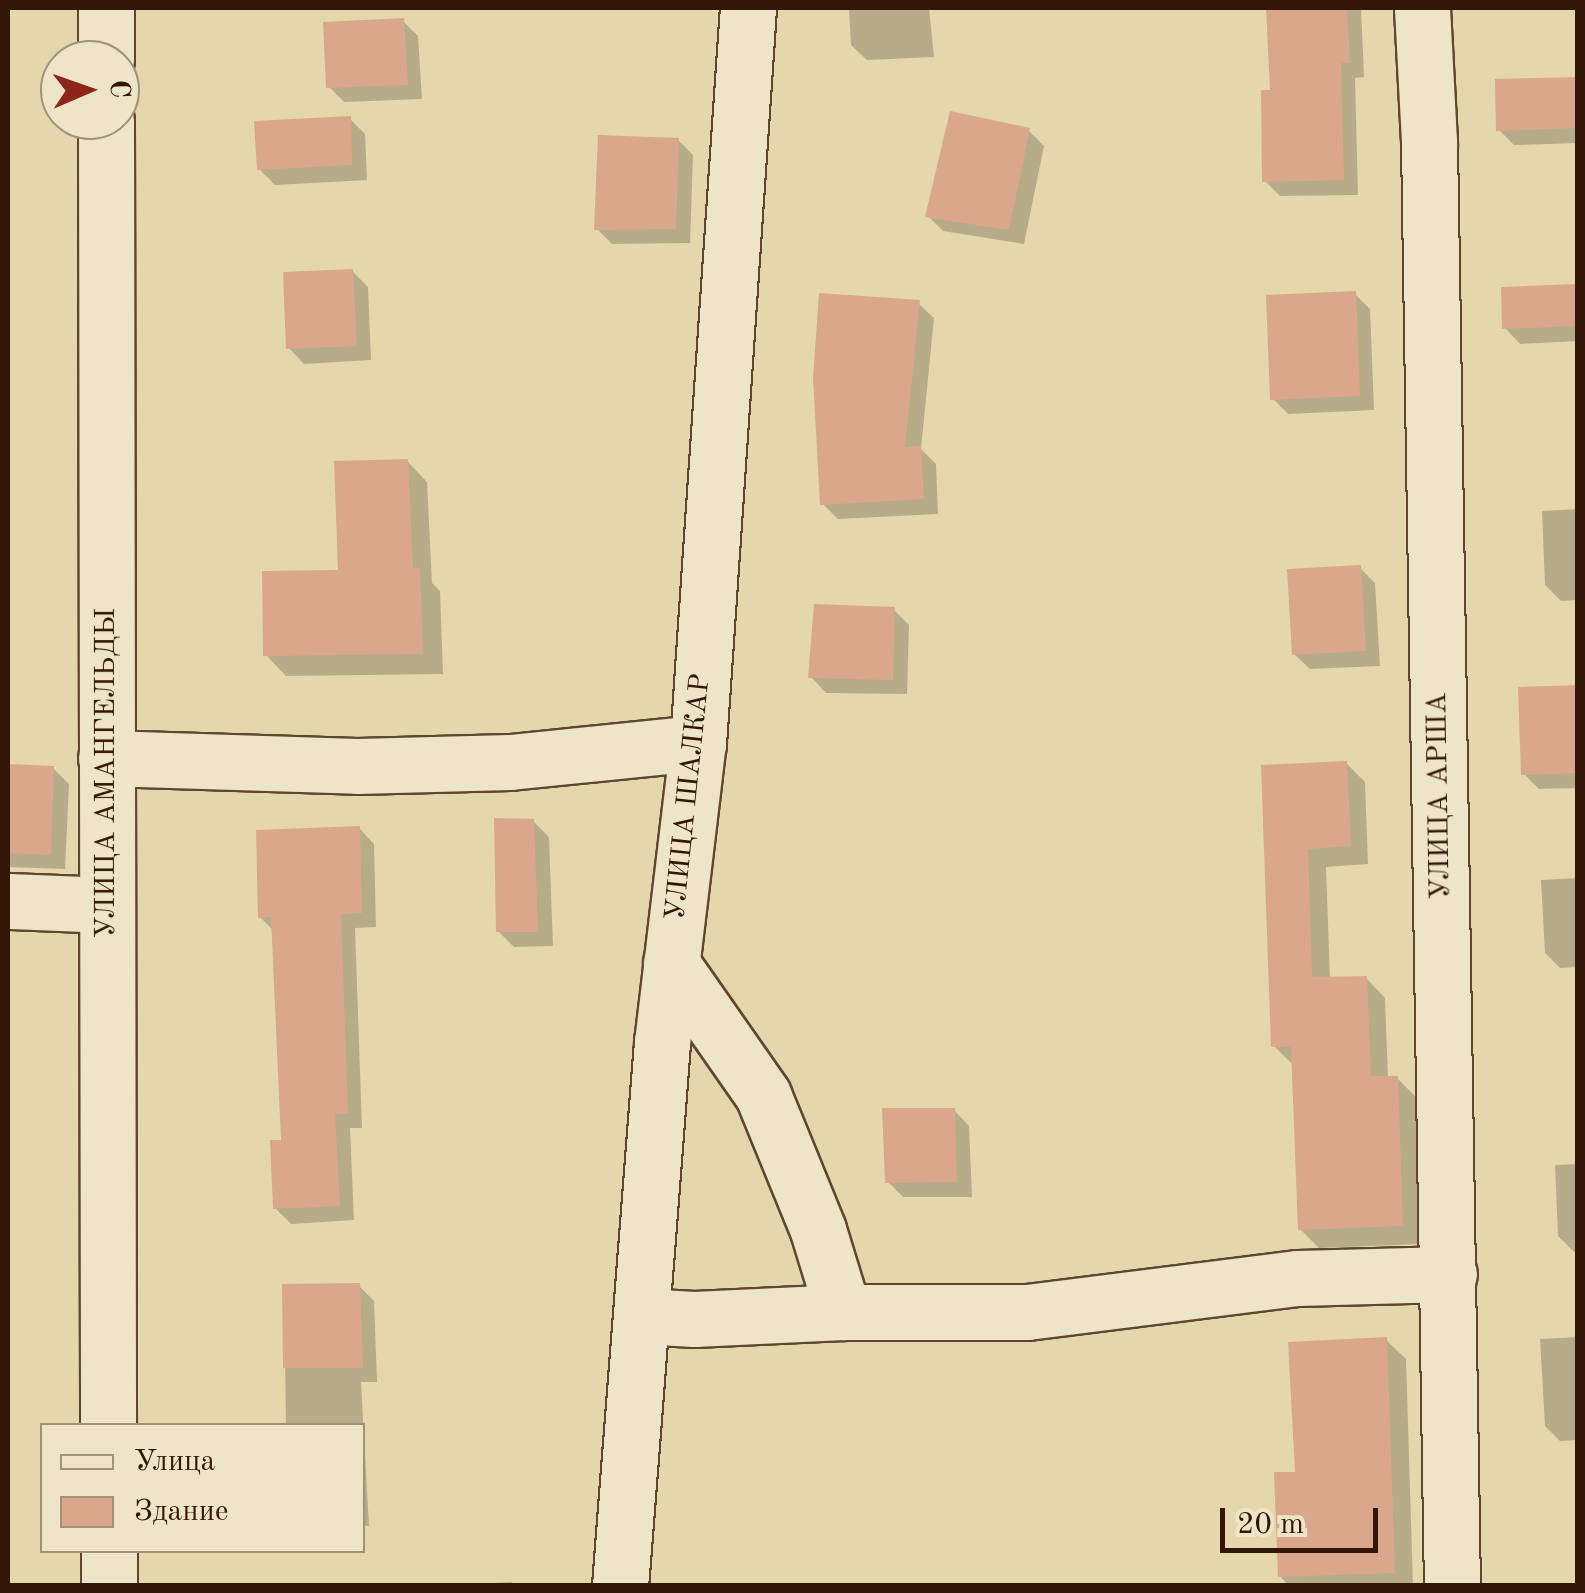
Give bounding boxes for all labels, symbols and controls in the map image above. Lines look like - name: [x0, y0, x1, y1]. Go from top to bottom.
- north arrow: [40, 40, 140, 140]
- text: С: [104, 79, 132, 99]
- street label: УЛИЦА АМАНГЕЛЬДЫ: [90, 608, 124, 938]
- street label: УЛИЦА ШАЛКАР: [659, 672, 719, 922]
- street label: УЛИЦА АРША: [1421, 692, 1459, 900]
- legend: [40, 1423, 365, 1553]
- text: Улица: [134, 1447, 215, 1477]
- scale bar: [1225, 1488, 1382, 1550]
- text: Здание: [134, 1497, 229, 1527]
- text: 20 m: [1237, 1510, 1304, 1540]

